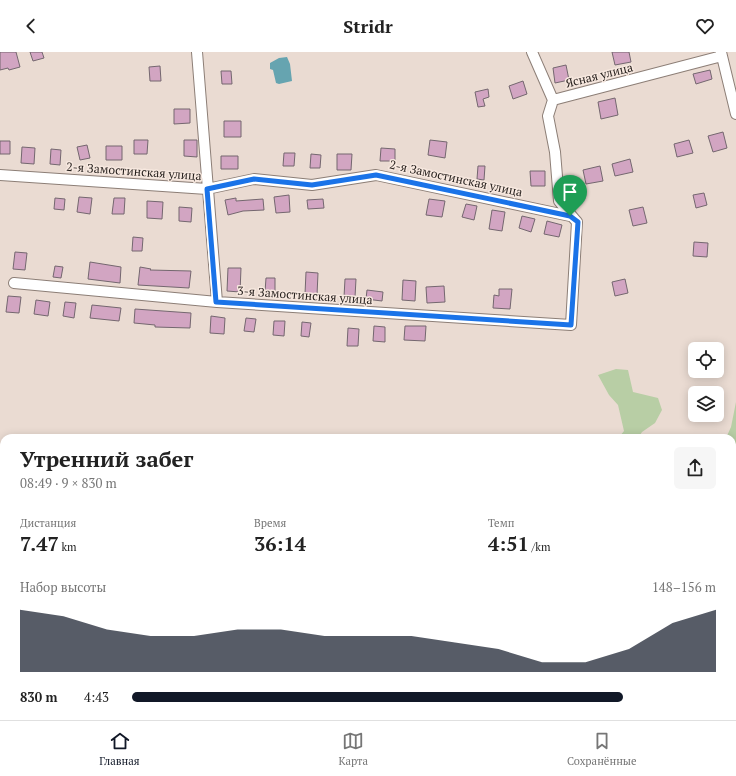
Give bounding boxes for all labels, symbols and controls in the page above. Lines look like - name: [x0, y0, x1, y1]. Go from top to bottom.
- text: Stridr: [343, 14, 393, 38]
- icon: back: [20, 15, 42, 37]
- icon: heart: [694, 15, 716, 37]
- street label: Ясная улица: [564, 59, 634, 91]
- street label: 2-я Замостинская улица: [388, 157, 524, 199]
- street label: 2-я Замостинская улица: [66, 159, 202, 183]
- pin: [553, 175, 587, 216]
- icon: arrive: [559, 181, 581, 203]
- street label: 3-я Замостинская улица: [237, 283, 373, 307]
- map controls: [688, 342, 724, 422]
- button: locate: [688, 342, 724, 378]
- button: layers: [688, 386, 724, 422]
- text: Утренний забег: [20, 444, 194, 473]
- button: share: [674, 447, 716, 489]
- text: 08:49 · 9 × 830 m: [20, 474, 117, 492]
- text: Дистанция: [20, 516, 76, 530]
- text: Время: [254, 516, 286, 530]
- text: Темп: [488, 516, 514, 530]
- text: 7.47: [20, 530, 59, 557]
- text: 36:14: [254, 530, 306, 557]
- text: 4:51: [488, 530, 529, 557]
- text: km: [59, 540, 77, 554]
- text: /km: [529, 540, 550, 554]
- text: Набор высоты: [20, 578, 106, 596]
- text: 148–156 m: [652, 578, 716, 596]
- text: 830 m: [20, 688, 58, 706]
- text: 4:43: [84, 688, 109, 706]
- tab: Главная: [99, 730, 140, 768]
- tab: Карта: [338, 730, 368, 768]
- tab: Сохранённые: [567, 730, 637, 768]

